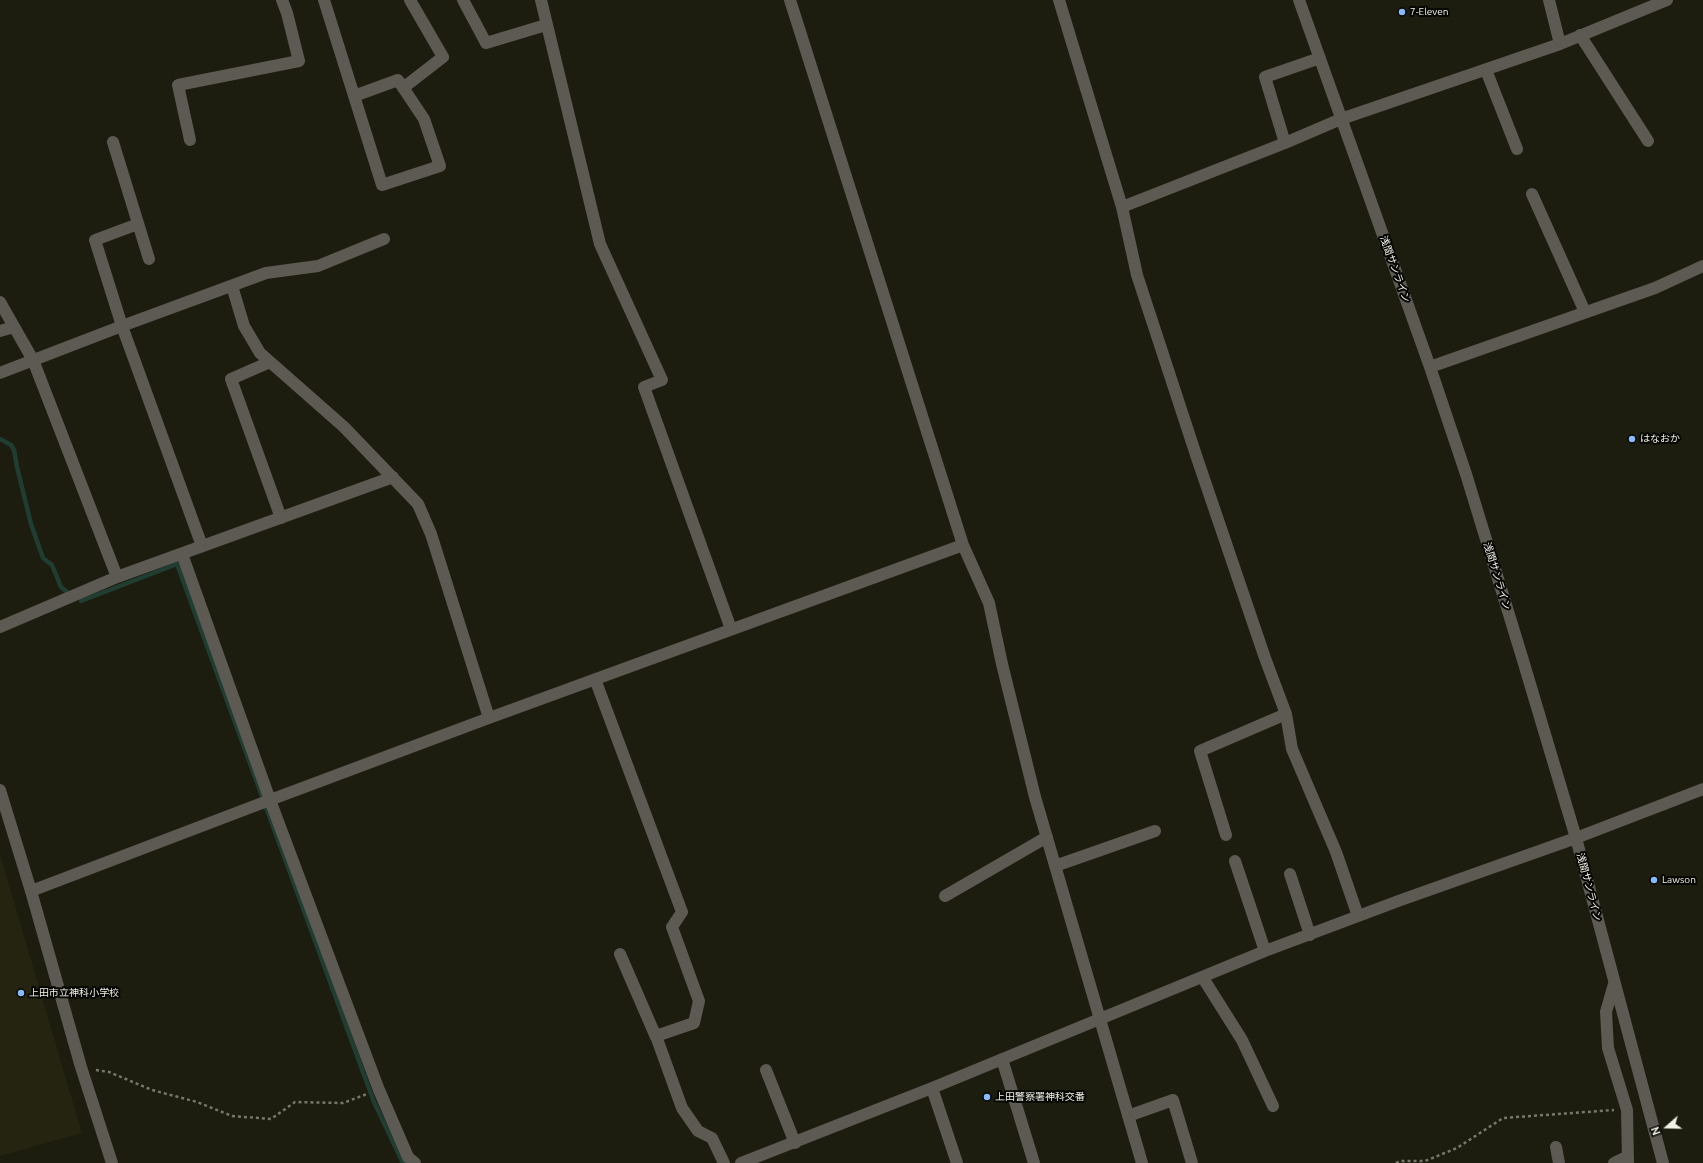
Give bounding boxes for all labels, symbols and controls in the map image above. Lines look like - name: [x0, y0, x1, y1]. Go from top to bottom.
- place label: 7-Eleven: [1410, 6, 1448, 18]
- marker: 7-Eleven: [1397, 7, 1407, 17]
- street label: 浅間サンライン: [1377, 234, 1413, 304]
- place label: はなおか: [1640, 433, 1680, 445]
- marker: はなおか: [1627, 434, 1637, 444]
- street label: 浅間サンライン: [1481, 541, 1513, 611]
- street label: 浅間サンライン: [1574, 852, 1604, 922]
- place label: Lawson: [1662, 874, 1696, 886]
- marker: Lawson: [1649, 875, 1659, 885]
- place label: 上田市立神科小学校: [29, 987, 119, 999]
- marker: 上田市立神科小学校: [16, 988, 26, 998]
- place label: 上田警察署神科交番: [995, 1091, 1085, 1103]
- marker: 上田警察署神科交番: [982, 1092, 992, 1102]
- north arrow: [1647, 1107, 1687, 1147]
- text: N: [1649, 1125, 1663, 1137]

